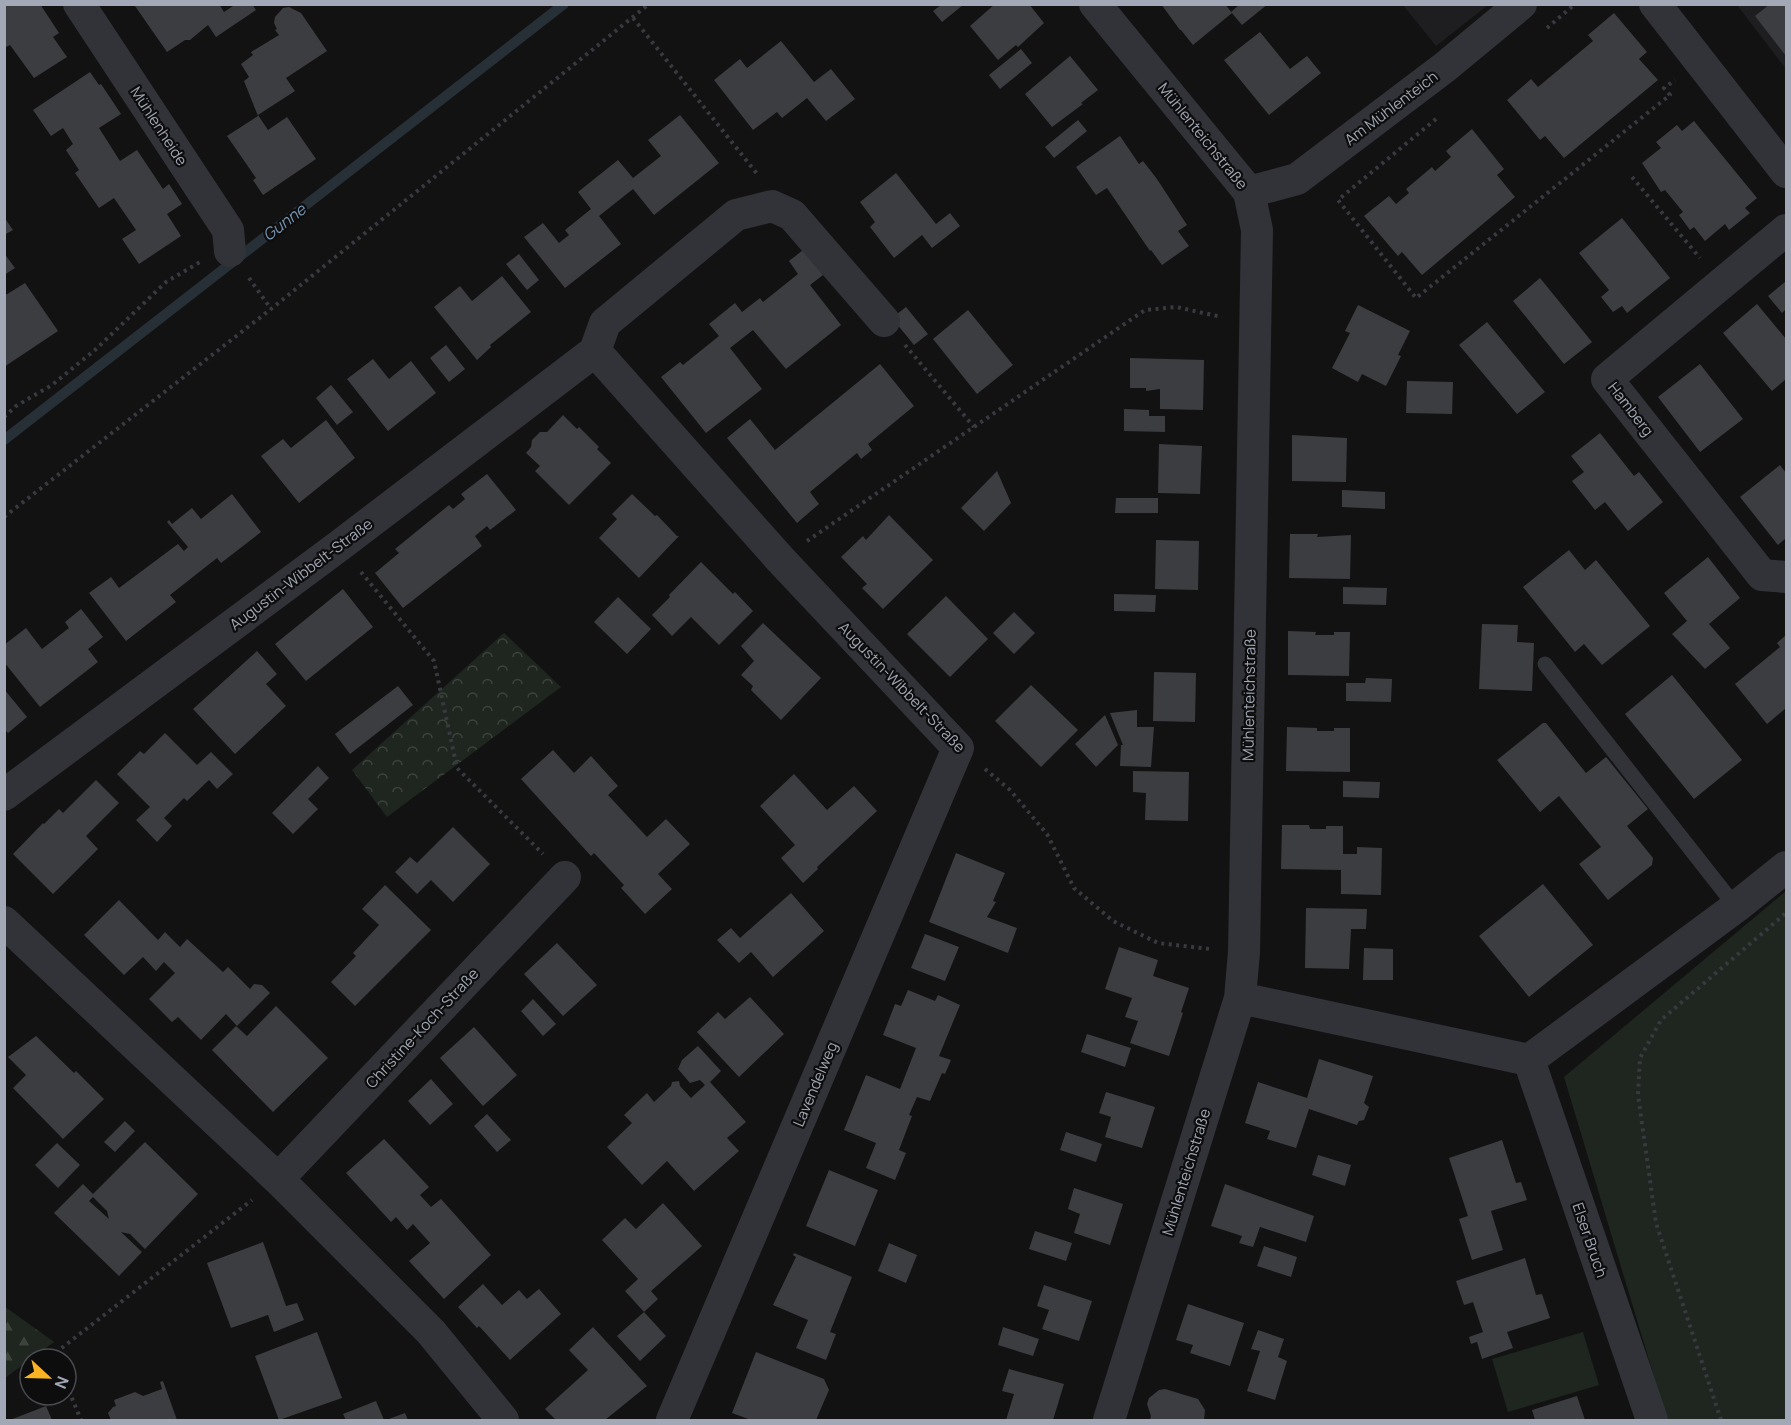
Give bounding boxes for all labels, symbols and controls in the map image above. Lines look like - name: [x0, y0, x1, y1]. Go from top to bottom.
- street label: Am Mühlenteich: [1340, 66, 1442, 150]
- street label: Mühlenteichstraße: [1153, 78, 1253, 194]
- street label: Mühlenheide: [126, 82, 192, 170]
- water label: Gunne: [258, 197, 311, 246]
- street label: Hamberg: [1603, 378, 1659, 440]
- street label: Augustin-Wibbelt-Straße: [225, 513, 377, 635]
- street label: Augustin-Wibbelt-Straße: [834, 617, 970, 757]
- street label: Mühlenteichstraße: [1237, 629, 1261, 761]
- street label: Christine-Koch-Straße: [361, 963, 483, 1093]
- street label: Lavendelweg: [788, 1038, 842, 1130]
- street label: Mühlenteichstraße: [1157, 1106, 1215, 1238]
- street label: Elser Bruch: [1567, 1200, 1613, 1280]
- north arrow: [18, 1347, 78, 1407]
- text: N: [50, 1373, 74, 1392]

